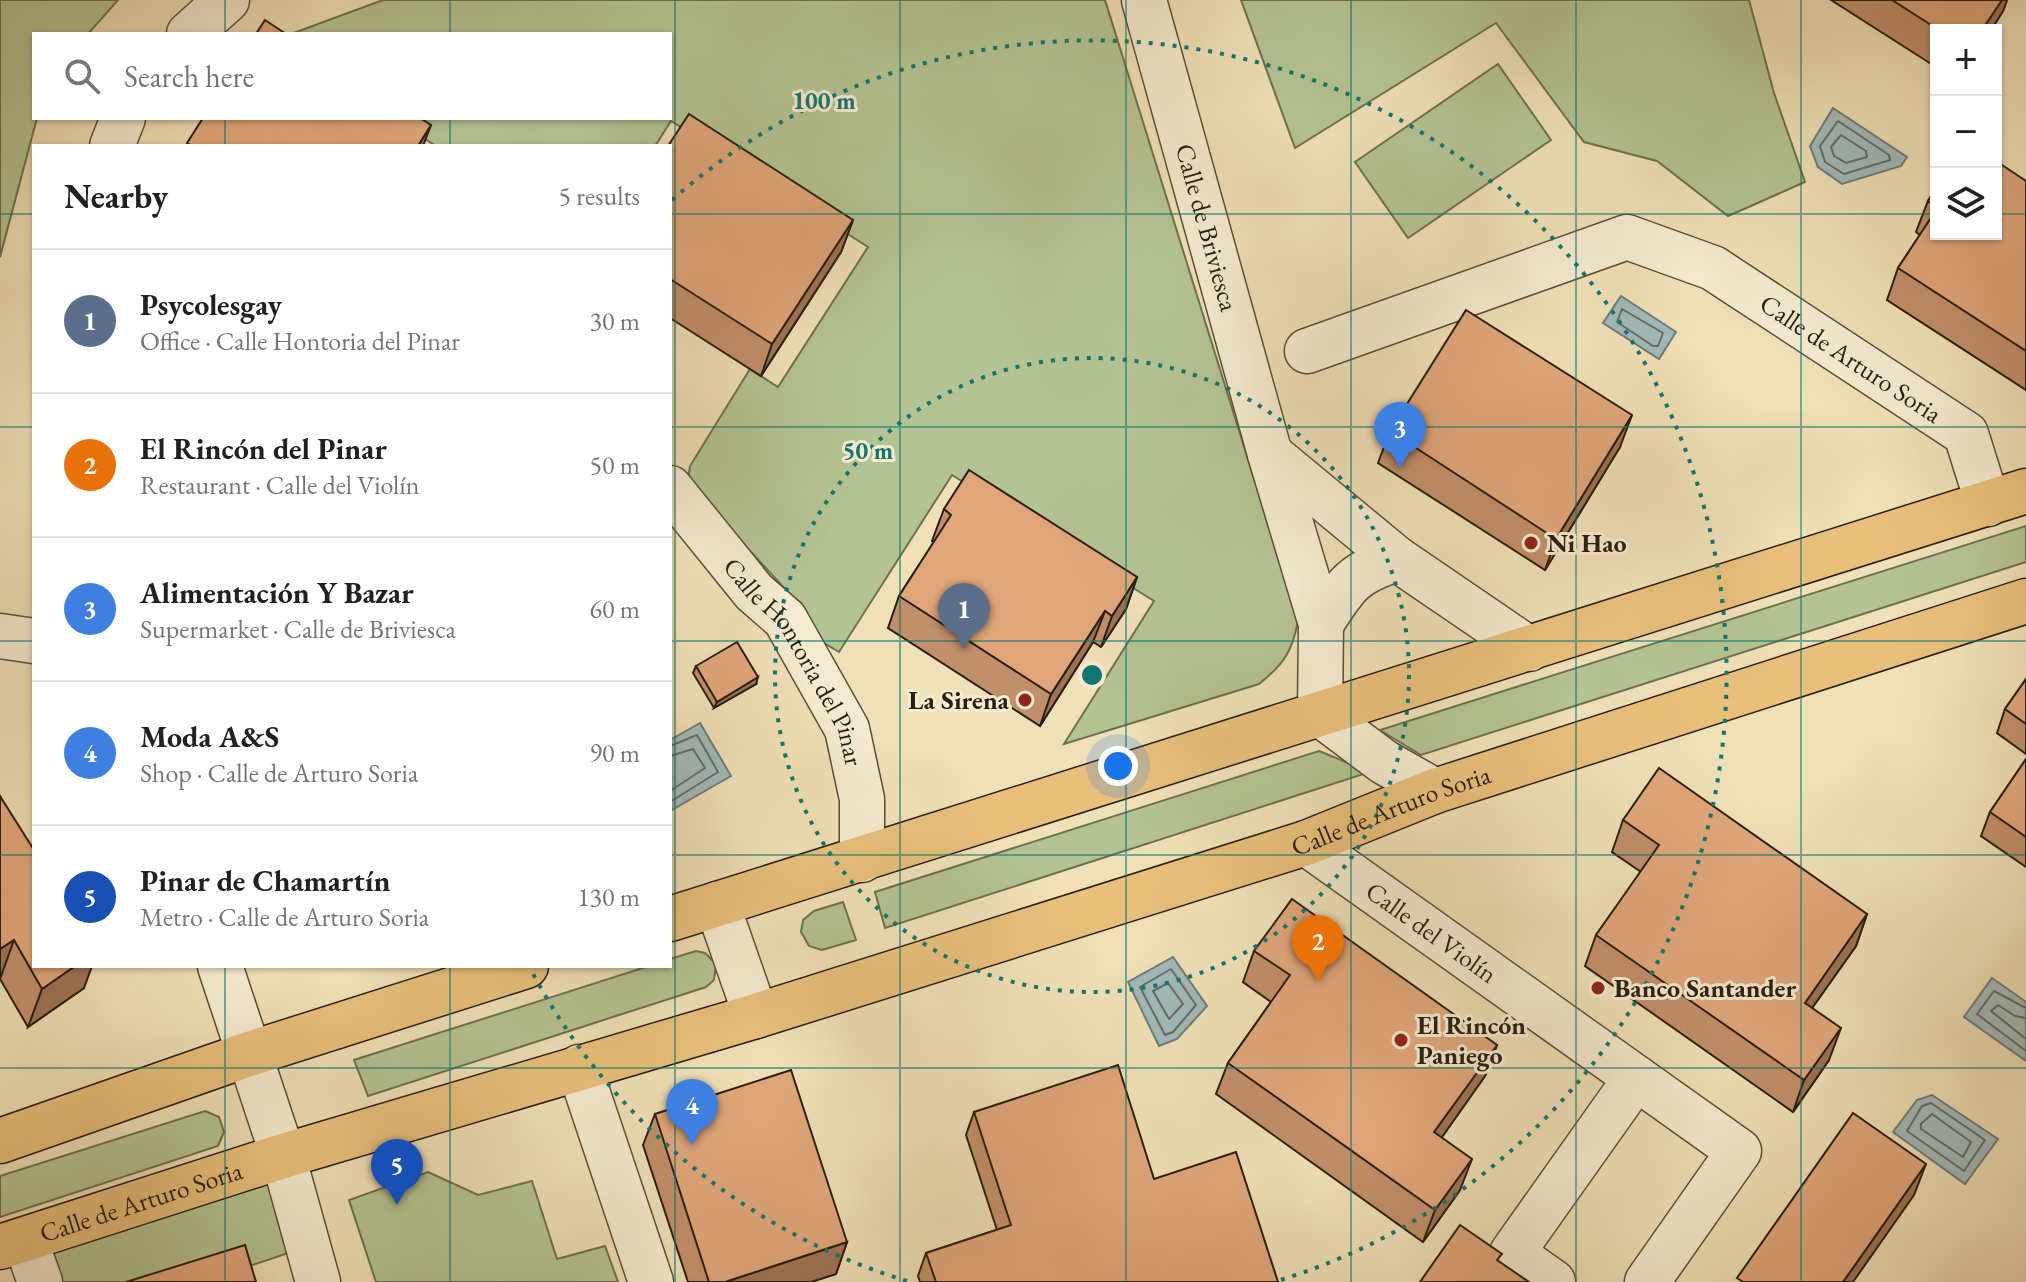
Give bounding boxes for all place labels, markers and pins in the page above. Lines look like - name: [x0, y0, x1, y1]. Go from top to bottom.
- pin: 3: [1374, 402, 1426, 468]
- place label: Ni Hao: [1547, 526, 1627, 560]
- marker: Ni Hao: [1522, 534, 1540, 552]
- pin: 1: [938, 583, 990, 649]
- centre of rings: [1078, 661, 1106, 689]
- place label: La Sirena: [908, 683, 1010, 717]
- marker: La Sirena: [1016, 691, 1034, 709]
- pin: 2: [1292, 915, 1344, 981]
- place label: Banco Santander: [1614, 971, 1796, 1005]
- marker: Banco Santander: [1589, 979, 1607, 997]
- place label: El Rincón Paniego: [1417, 1008, 1526, 1072]
- marker: El Rincón Paniego: [1392, 1031, 1410, 1049]
- pin: 4: [666, 1079, 718, 1145]
- pin: 5: [371, 1139, 423, 1205]

